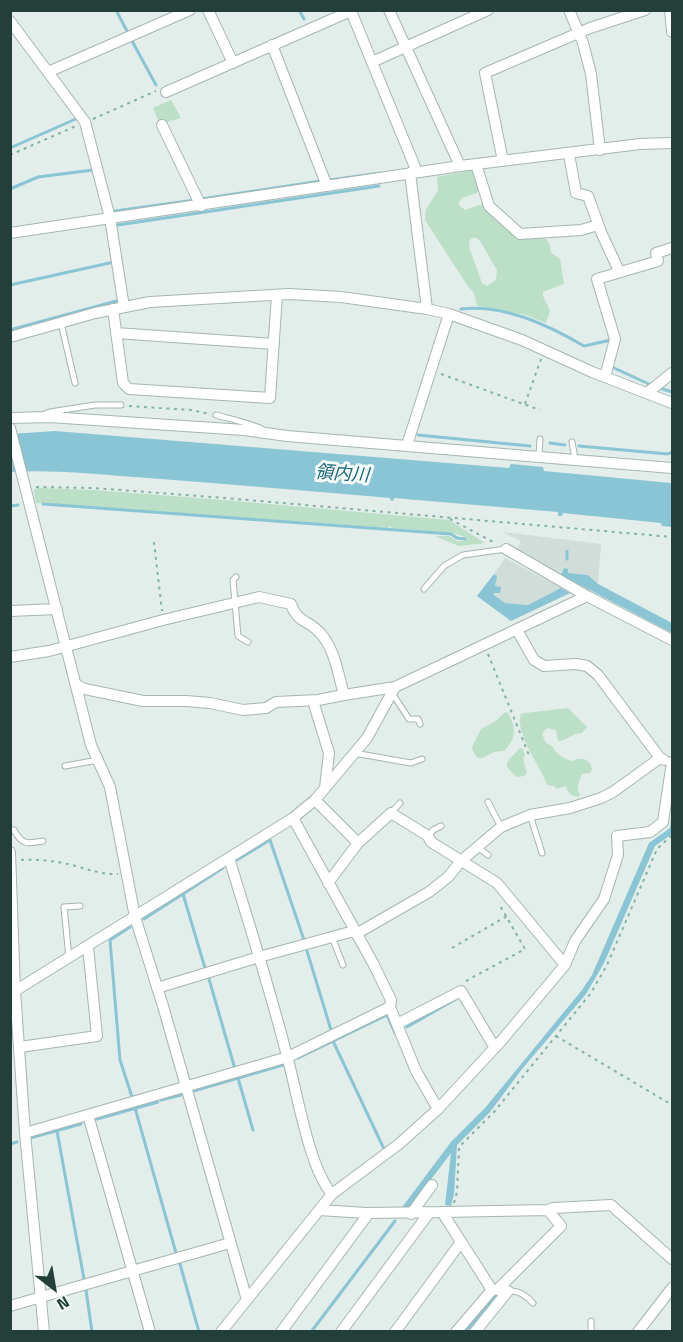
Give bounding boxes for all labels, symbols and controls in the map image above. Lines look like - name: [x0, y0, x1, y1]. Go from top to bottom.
- water label: 領内川: [314, 462, 370, 488]
- north arrow: [24, 1258, 84, 1318]
- text: N: [52, 1290, 74, 1317]

